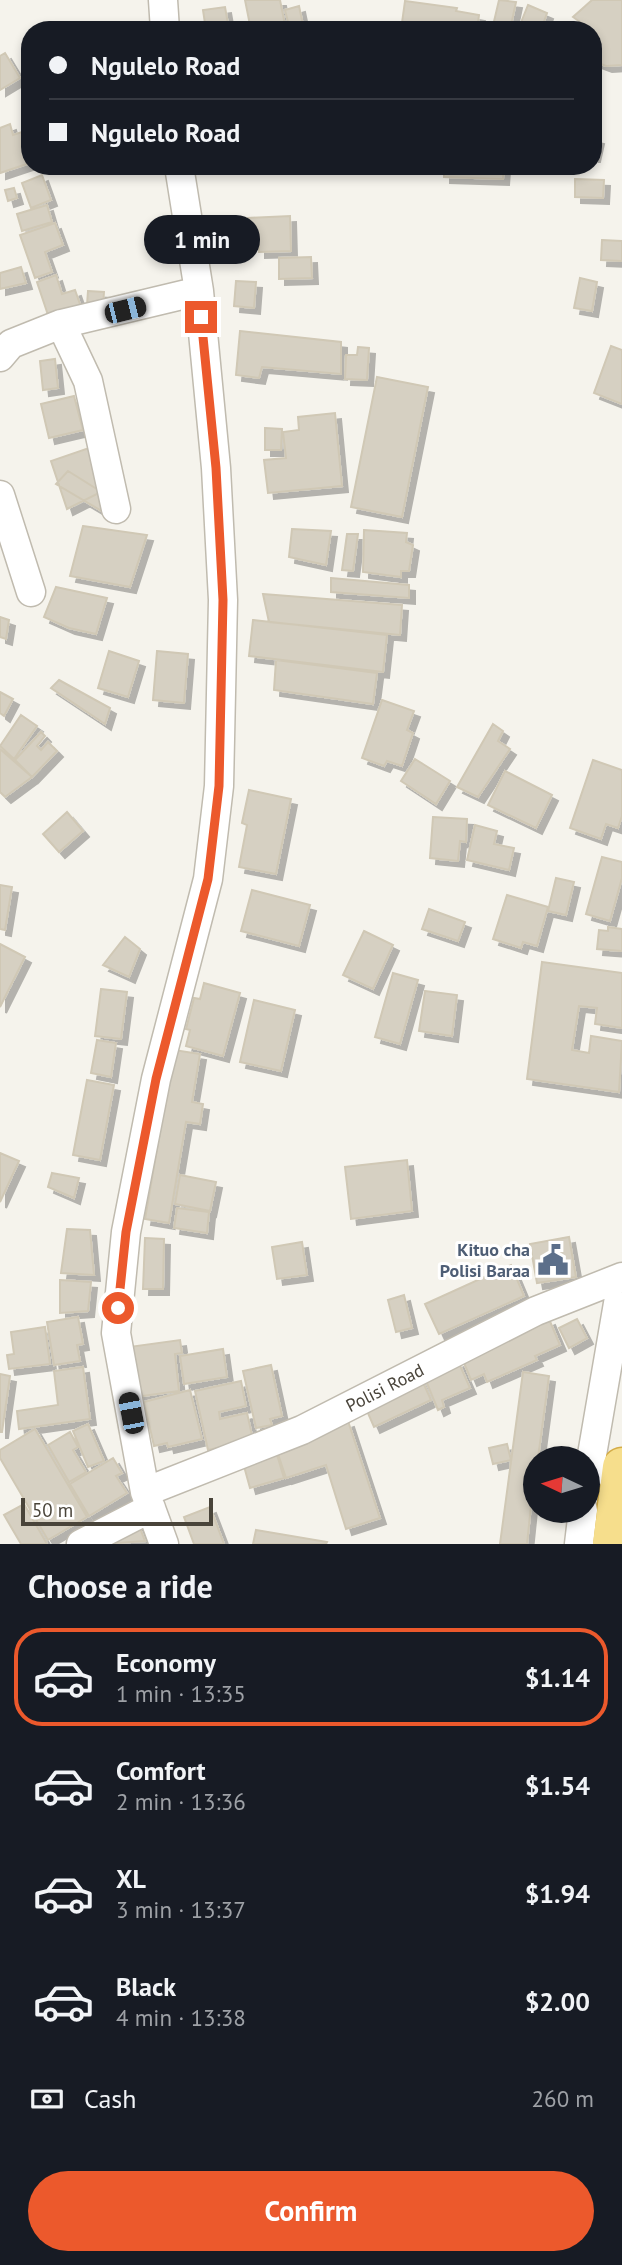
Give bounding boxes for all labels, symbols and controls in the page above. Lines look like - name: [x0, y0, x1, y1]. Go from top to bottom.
- text: Ngulelo Road: [91, 49, 240, 82]
- text: Ngulelo Road: [91, 116, 240, 149]
- callout: 1 min: [143, 216, 259, 264]
- text: 1 min: [174, 225, 230, 254]
- car: [103, 295, 148, 325]
- route end: [185, 301, 217, 333]
- place label: Kituo cha Polisi Baraa: [440, 1238, 530, 1282]
- public building icon: Kituo cha Polisi Baraa: [536, 1243, 570, 1277]
- route start: [102, 1292, 134, 1324]
- street label: Polisi Road: [342, 1358, 428, 1417]
- car: [117, 1390, 146, 1436]
- north arrow: [523, 1446, 600, 1522]
- map controls: [523, 1446, 600, 1523]
- scale bar: [21, 1495, 214, 1527]
- text: 50 m: [32, 1498, 73, 1522]
- text: Choose a ride: [28, 1565, 213, 1607]
- icon: car: [32, 1646, 95, 1709]
- text: Economy: [116, 1646, 216, 1679]
- text: $1.14: [525, 1661, 590, 1694]
- text: 1 min · 13:35: [116, 1679, 246, 1708]
- icon: car: [32, 1754, 95, 1817]
- text: Comfort: [116, 1754, 206, 1787]
- text: $1.54: [525, 1769, 590, 1802]
- text: 2 min · 13:36: [116, 1787, 246, 1816]
- icon: car: [32, 1862, 95, 1925]
- text: XL: [116, 1862, 146, 1895]
- text: $1.94: [525, 1877, 590, 1910]
- text: 3 min · 13:37: [116, 1895, 246, 1924]
- icon: car: [32, 1970, 95, 2033]
- text: Black: [116, 1970, 176, 2003]
- text: $2.00: [525, 1985, 590, 2018]
- text: 4 min · 13:38: [116, 2003, 246, 2032]
- icon: cash: [28, 2080, 66, 2118]
- text: Cash: [84, 2082, 136, 2115]
- text: 260 m: [532, 2084, 594, 2113]
- button: Confirm: [28, 2171, 594, 2251]

